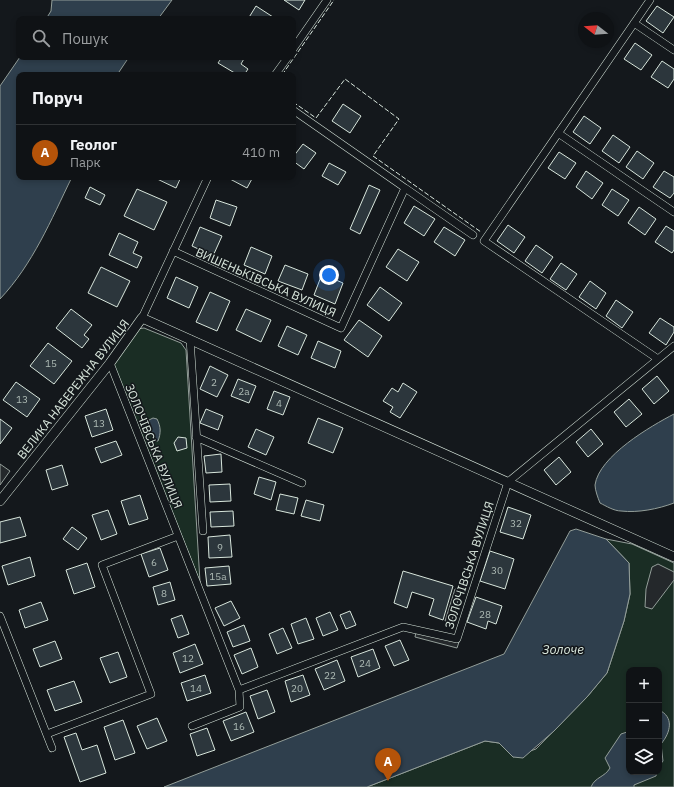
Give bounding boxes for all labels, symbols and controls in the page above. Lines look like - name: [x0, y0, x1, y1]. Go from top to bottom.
- north arrow: [578, 12, 614, 48]
- search box: [16, 16, 296, 60]
- icon: search: [30, 27, 52, 49]
- text: Пошук: [62, 29, 109, 48]
- text: Поруч: [32, 87, 83, 109]
- text: Геолог: [70, 135, 117, 154]
- text: A: [41, 144, 49, 161]
- text: 410 m: [242, 144, 280, 161]
- text: Парк: [70, 154, 101, 171]
- street label: ВИШЕНЬКІВСЬКА ВУЛИЦЯ: [193, 244, 339, 320]
- your location: [319, 265, 339, 285]
- street label: ВЕЛИКА НАБЕРЕЖНА ВУЛИЦЯ: [14, 316, 132, 462]
- house number: 15: [45, 357, 57, 370]
- house number: 2: [211, 376, 217, 389]
- street label: ЗОЛОЧІВСЬКА ВУЛИЦЯ: [122, 381, 186, 511]
- house number: 2а: [238, 385, 250, 398]
- house number: 13: [16, 393, 28, 406]
- house number: 4: [276, 397, 282, 410]
- house number: 13: [93, 417, 105, 430]
- street label: ЗОЛОЧІВСЬКА ВУЛИЦЯ: [441, 499, 497, 631]
- house number: 32: [510, 517, 522, 530]
- house number: 9: [217, 541, 223, 554]
- house number: 6: [151, 556, 157, 569]
- house number: 30: [491, 564, 503, 577]
- house number: 15а: [209, 570, 227, 583]
- house number: 8: [161, 587, 167, 600]
- house number: 28: [479, 608, 491, 621]
- water label: Золоче: [542, 641, 584, 658]
- house number: 12: [182, 652, 194, 665]
- house number: 24: [359, 657, 371, 670]
- map controls: [626, 667, 662, 775]
- button: +: [626, 667, 662, 703]
- house number: 22: [324, 669, 336, 682]
- house number: 14: [190, 682, 202, 695]
- house number: 20: [291, 682, 303, 695]
- button: −: [626, 703, 662, 739]
- house number: 16: [233, 720, 245, 733]
- button: layers: [626, 739, 662, 775]
- pin: A: [375, 748, 401, 781]

